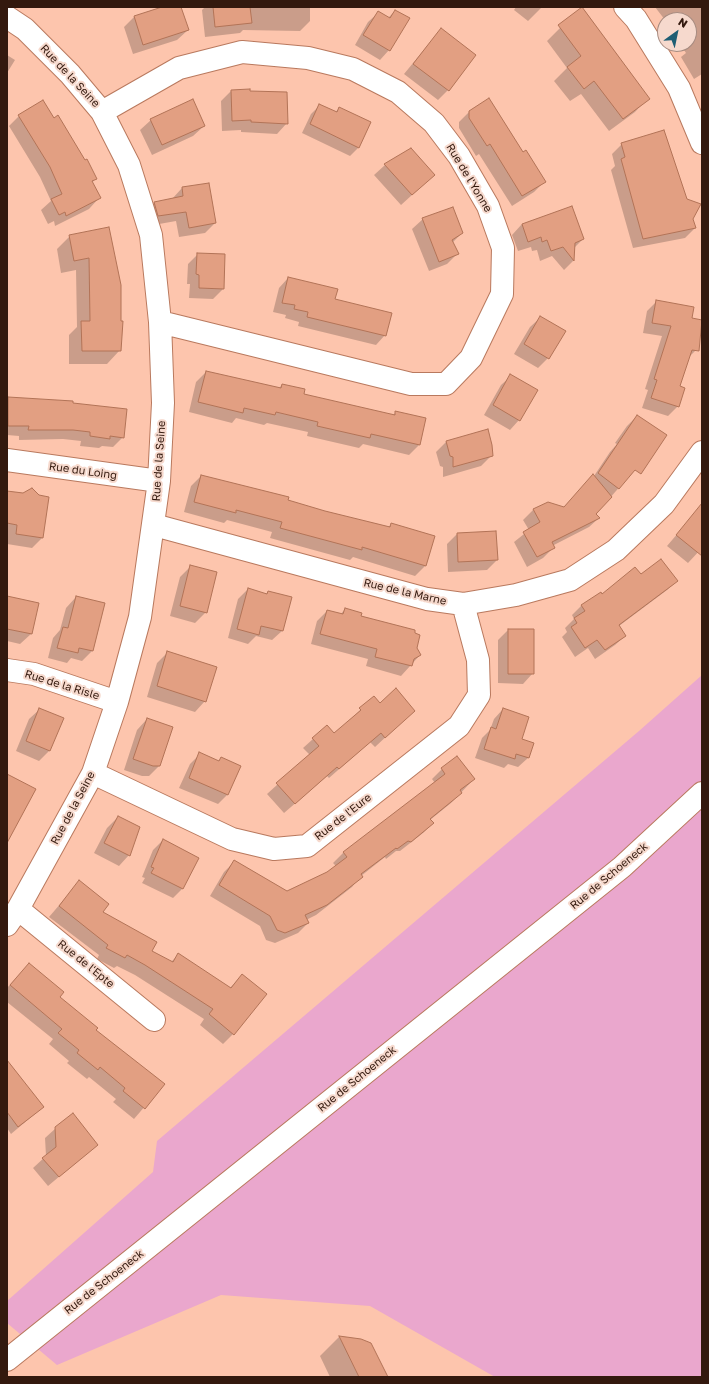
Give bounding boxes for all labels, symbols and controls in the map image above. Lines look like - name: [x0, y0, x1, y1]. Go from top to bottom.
- north arrow: [657, 12, 697, 52]
- text: N: [676, 15, 690, 30]
- street label: Rue de la Seine: [38, 42, 102, 110]
- street label: Rue de l'Yonne: [443, 141, 495, 215]
- street label: Rue de la Seine: [150, 420, 168, 502]
- street label: Rue du Loing: [48, 460, 118, 482]
- street label: Rue de la Marne: [362, 576, 448, 608]
- street label: Rue de la Risle: [23, 667, 101, 703]
- street label: Rue de la Seine: [48, 769, 98, 847]
- street label: Rue de l'Eure: [312, 791, 374, 843]
- street label: Rue de Schoeneck: [568, 840, 650, 912]
- street label: Rue de l'Epte: [55, 937, 117, 991]
- street label: Rue de Schoeneck: [315, 1043, 399, 1115]
- street label: Rue de Schoeneck: [62, 1247, 146, 1317]

